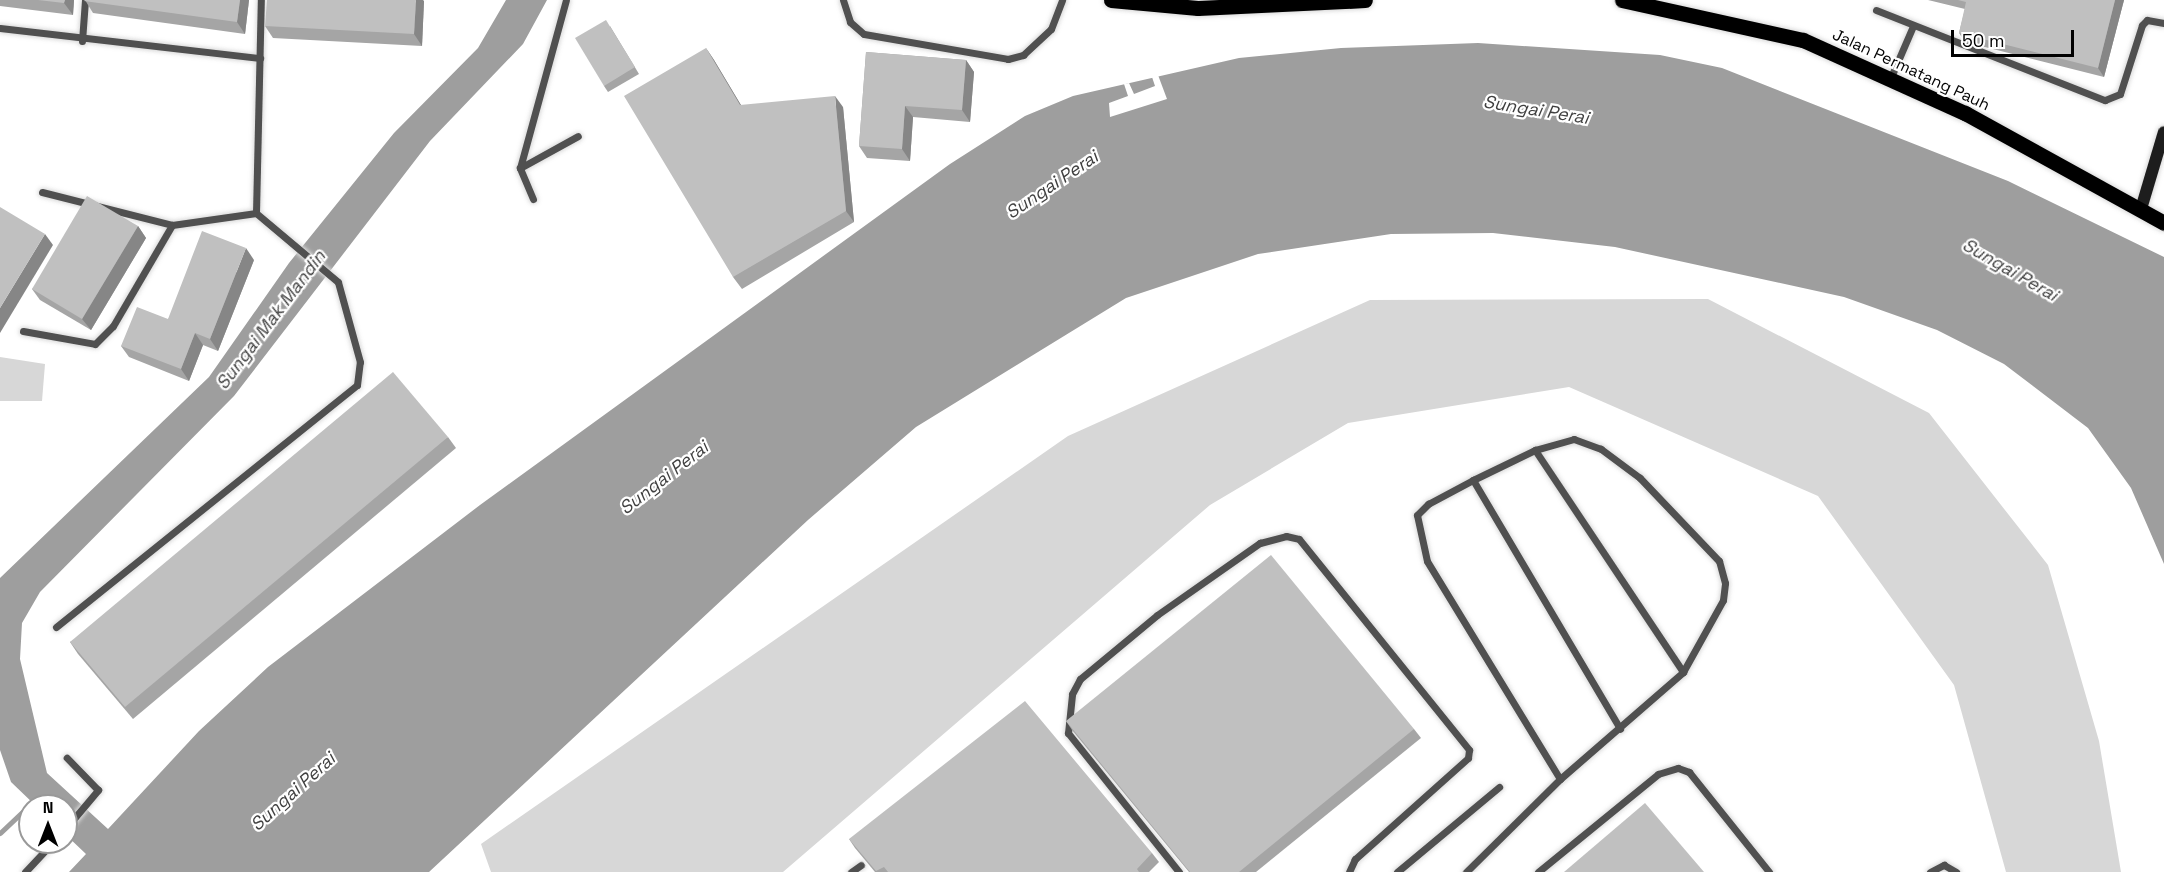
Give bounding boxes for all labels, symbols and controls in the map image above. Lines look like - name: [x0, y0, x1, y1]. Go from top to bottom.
- scale bar: [1954, 18, 2077, 56]
- street label: Jalan Permatang Pauh: [1829, 25, 1993, 115]
- text: 50 m: [1962, 29, 2004, 52]
- water label: Sungai Perai: [1482, 91, 1590, 129]
- water label: Sungai Perai: [1002, 146, 1102, 224]
- water label: Sungai Perai: [1959, 234, 2061, 306]
- water label: Sungai Mak Mandin: [212, 246, 330, 394]
- water label: Sungai Perai: [615, 437, 713, 519]
- water label: Sungai Perai: [246, 748, 340, 836]
- north arrow: [18, 794, 78, 854]
- text: N: [43, 797, 53, 818]

